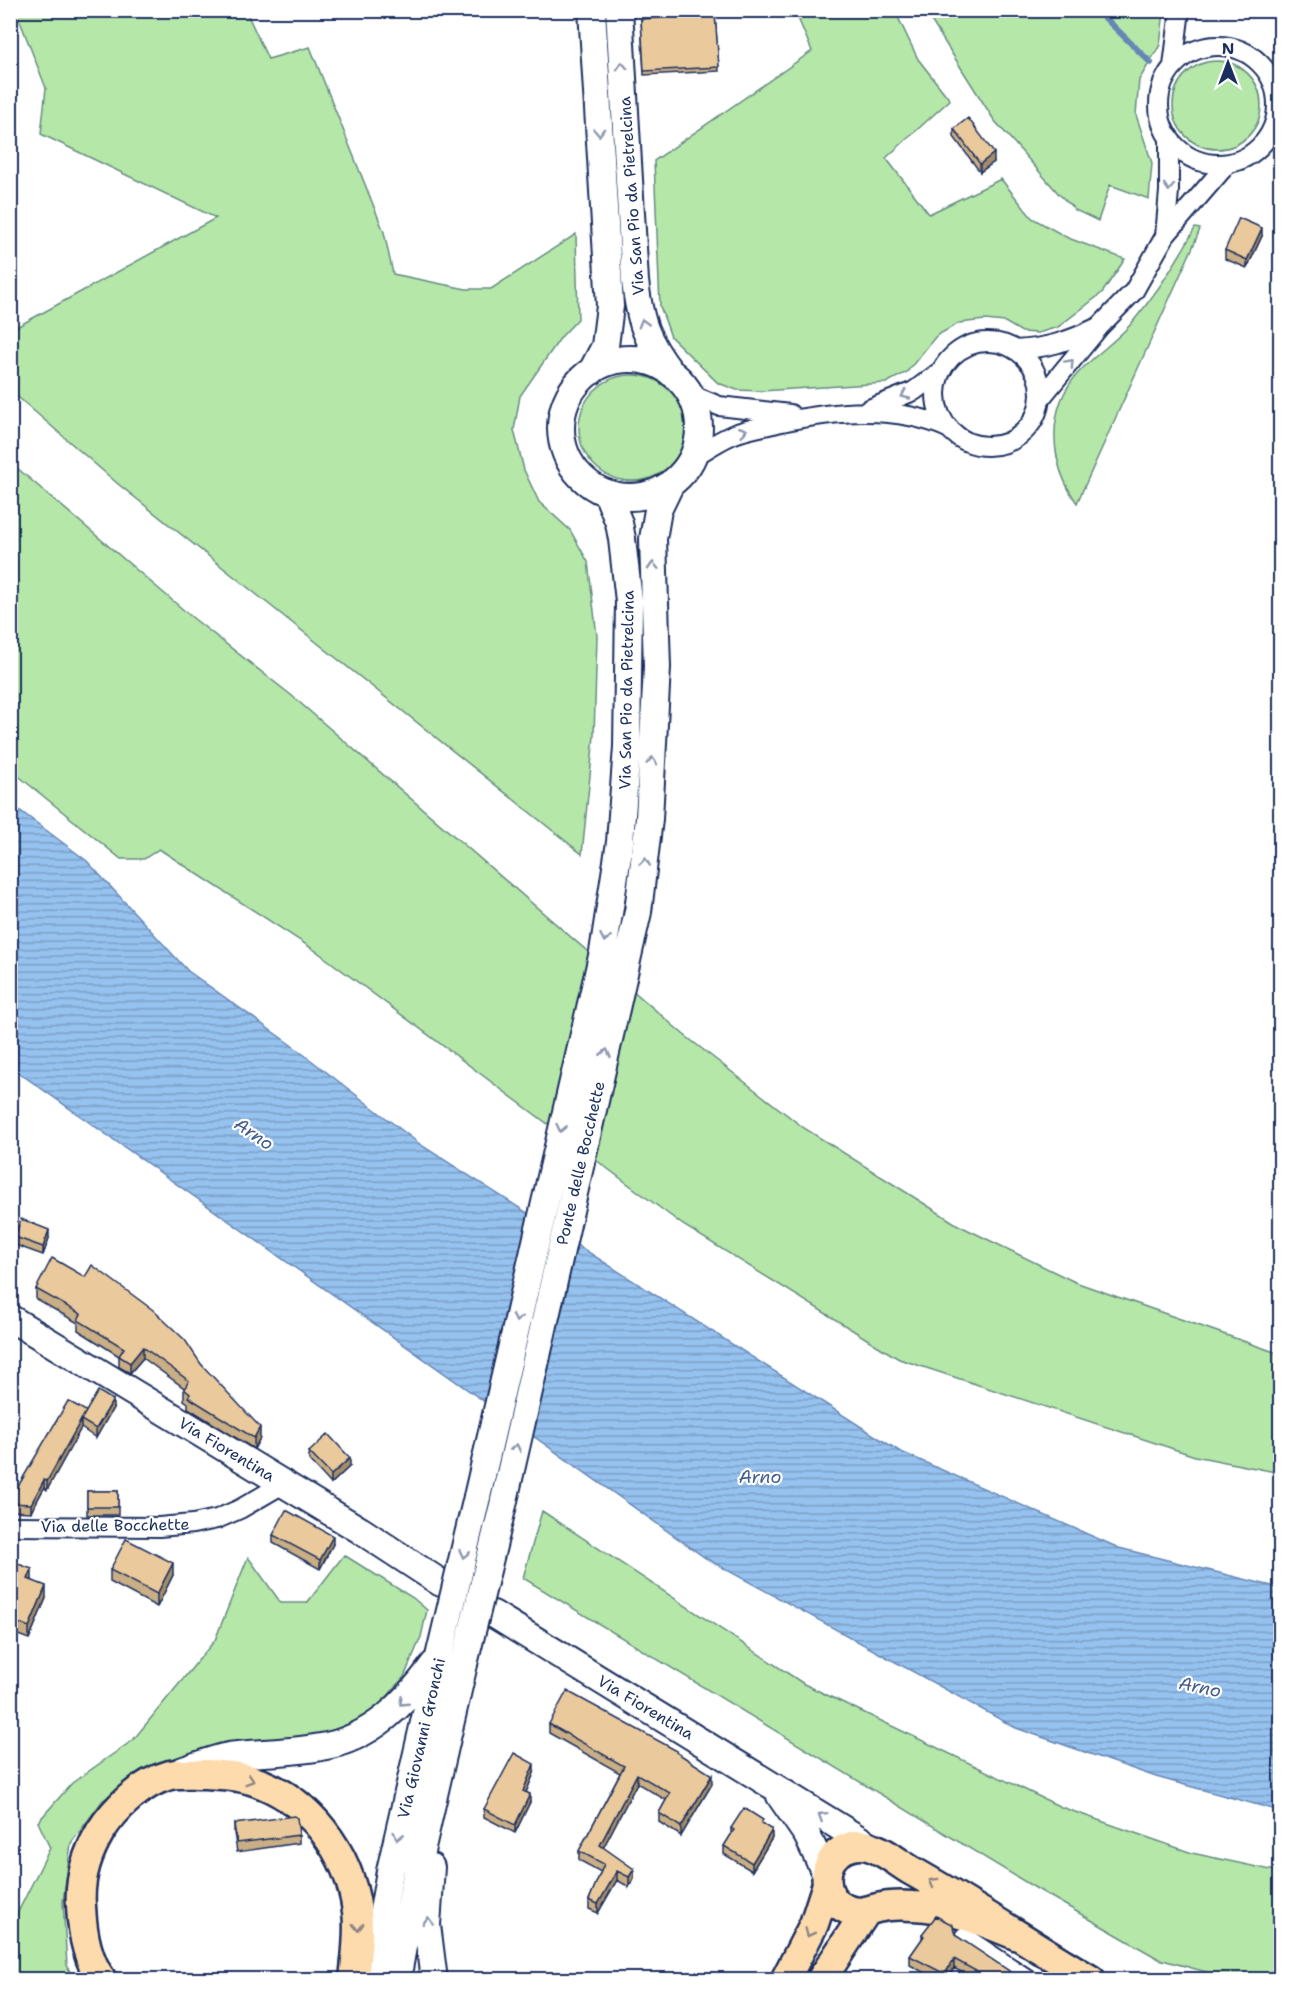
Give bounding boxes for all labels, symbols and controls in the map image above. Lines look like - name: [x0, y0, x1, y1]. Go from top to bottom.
- north arrow: [1198, 33, 1258, 93]
- text: N: [1222, 38, 1234, 59]
- one-way arrow: [616, 62, 629, 71]
- street label: Via San Pio da Pietrelcina: [614, 96, 649, 296]
- one-way arrow: [593, 127, 606, 136]
- one-way arrow: [1163, 182, 1176, 191]
- one-way arrow: [638, 318, 650, 329]
- one-way arrow: [1062, 359, 1073, 370]
- one-way arrow: [900, 388, 911, 400]
- one-way arrow: [737, 426, 748, 438]
- one-way arrow: [647, 562, 659, 571]
- street label: Via San Pio da Pietrelcina: [614, 590, 639, 790]
- one-way arrow: [646, 757, 659, 766]
- one-way arrow: [638, 858, 651, 867]
- one-way arrow: [599, 933, 612, 943]
- one-way arrow: [599, 1048, 612, 1058]
- street label: Ponte delle Bocchette: [551, 1079, 610, 1247]
- water label: Arno: [230, 1112, 278, 1156]
- one-way arrow: [556, 1123, 569, 1133]
- one-way arrow: [512, 1313, 525, 1323]
- street label: Via Fiorentina: [175, 1412, 279, 1487]
- one-way arrow: [509, 1443, 522, 1453]
- water label: Arno: [739, 1465, 781, 1489]
- street label: Via delle Bocchette: [40, 1514, 190, 1537]
- one-way arrow: [458, 1549, 471, 1559]
- street label: Via Giovanni Gronchi: [393, 1656, 450, 1821]
- street label: Via Fiorentina: [594, 1670, 698, 1745]
- water label: Arno: [1177, 1671, 1223, 1703]
- one-way arrow: [399, 1695, 409, 1706]
- one-way arrow: [244, 1773, 254, 1785]
- one-way arrow: [818, 1811, 828, 1823]
- one-way arrow: [392, 1831, 405, 1841]
- one-way arrow: [929, 1878, 939, 1889]
- one-way arrow: [422, 1917, 434, 1926]
- one-way arrow: [351, 1922, 364, 1931]
- one-way arrow: [805, 1927, 817, 1938]

